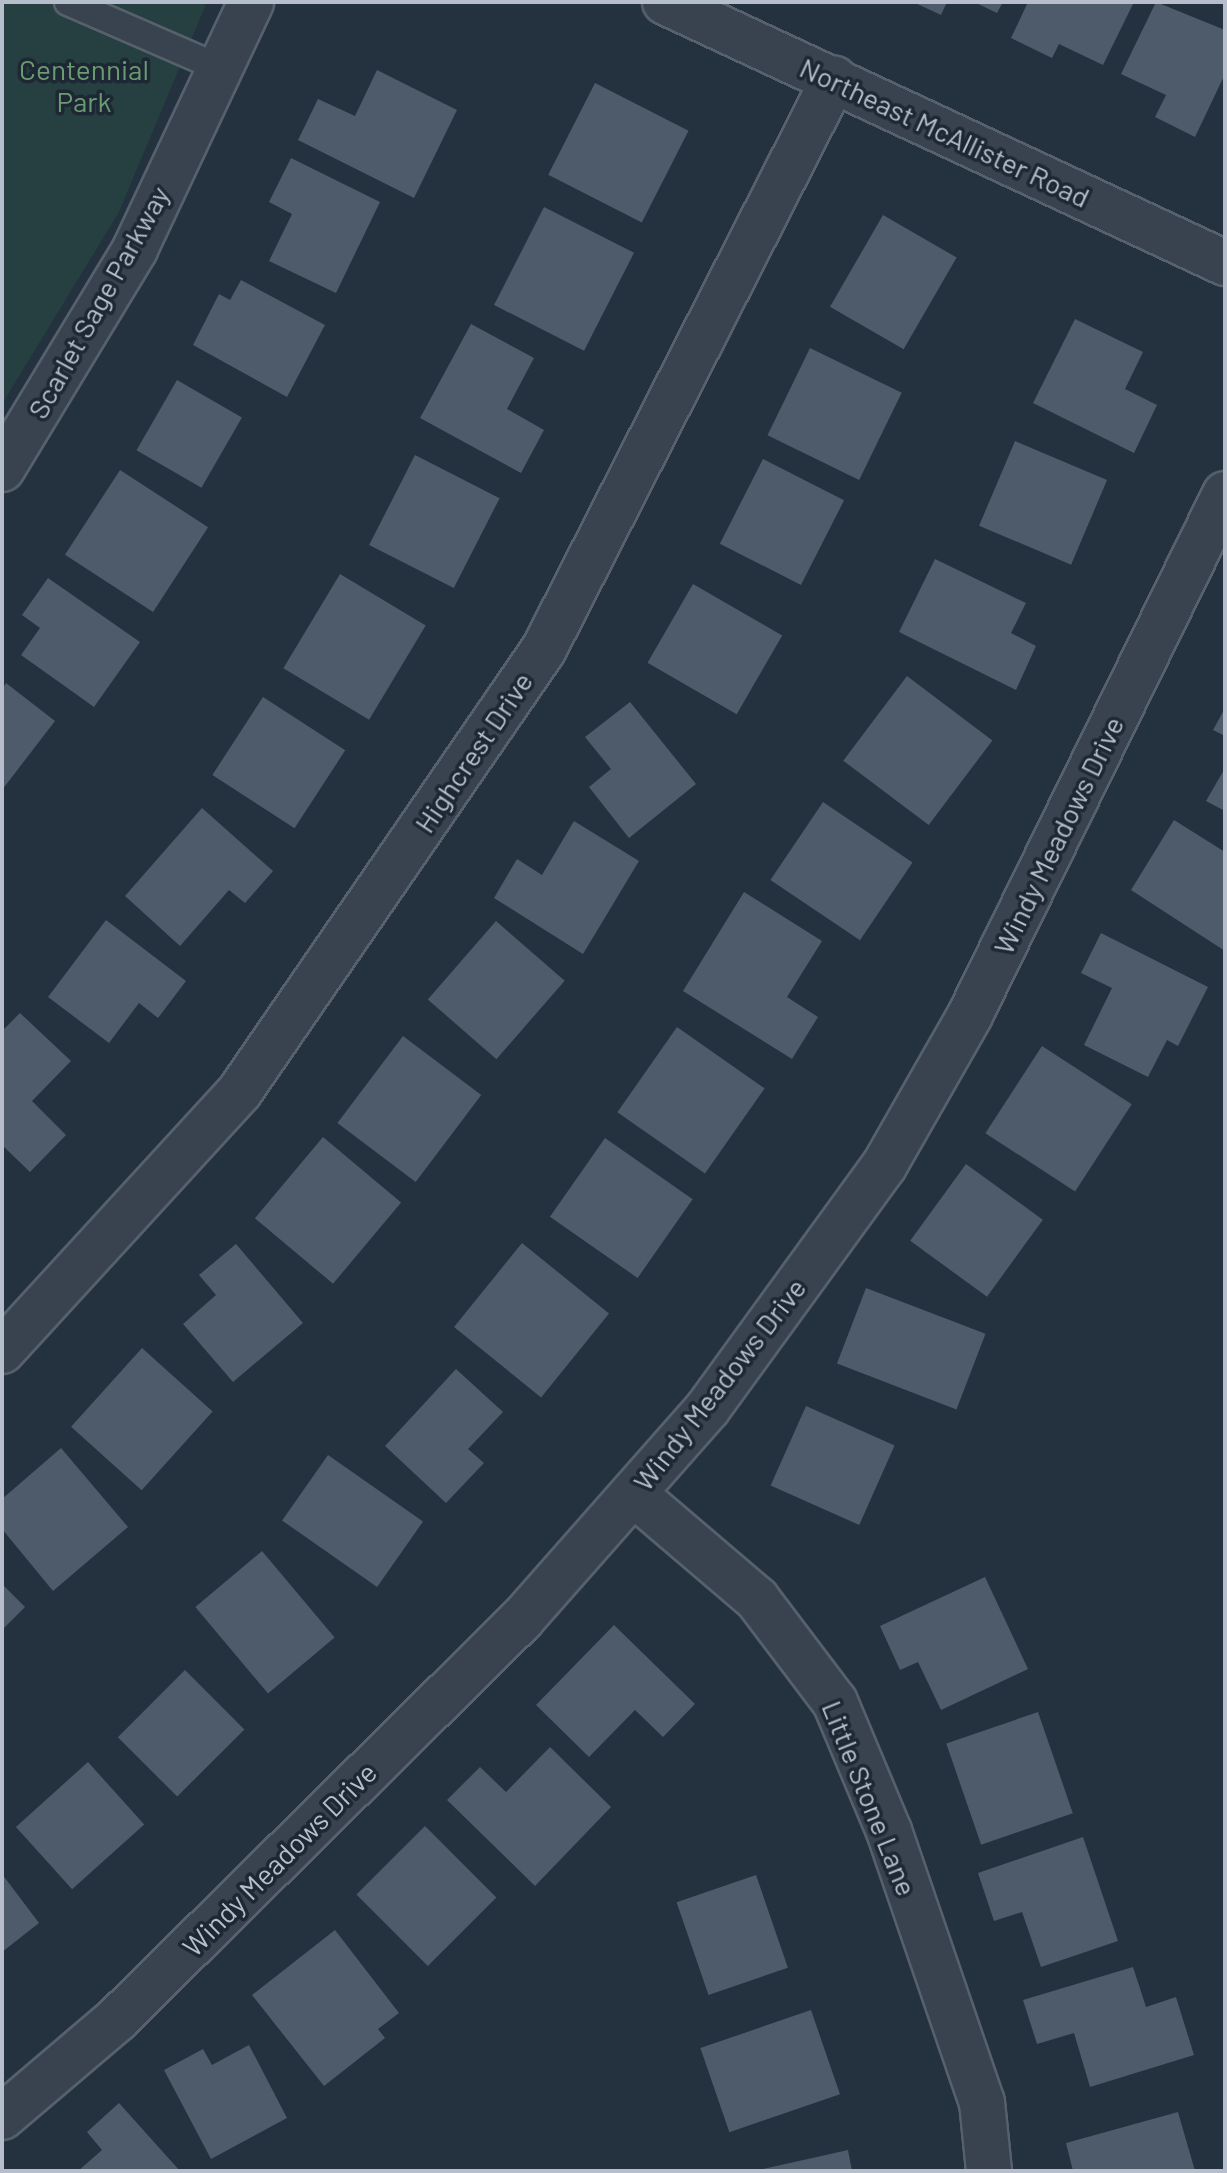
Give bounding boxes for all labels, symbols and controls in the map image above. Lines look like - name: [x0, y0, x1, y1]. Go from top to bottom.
- street label: Northeast McAllister Road: [795, 50, 1095, 214]
- park label: Centennial Park: [19, 52, 149, 118]
- street label: Scarlet Sage Parkway: [20, 180, 176, 424]
- street label: Highcrest Drive: [407, 665, 539, 839]
- street label: Windy Meadows Drive: [986, 711, 1130, 959]
- street label: Windy Meadows Drive: [626, 1271, 812, 1497]
- street label: Little Stone Lane: [816, 1696, 924, 1900]
- street label: Windy Meadows Drive: [175, 1755, 383, 1963]

